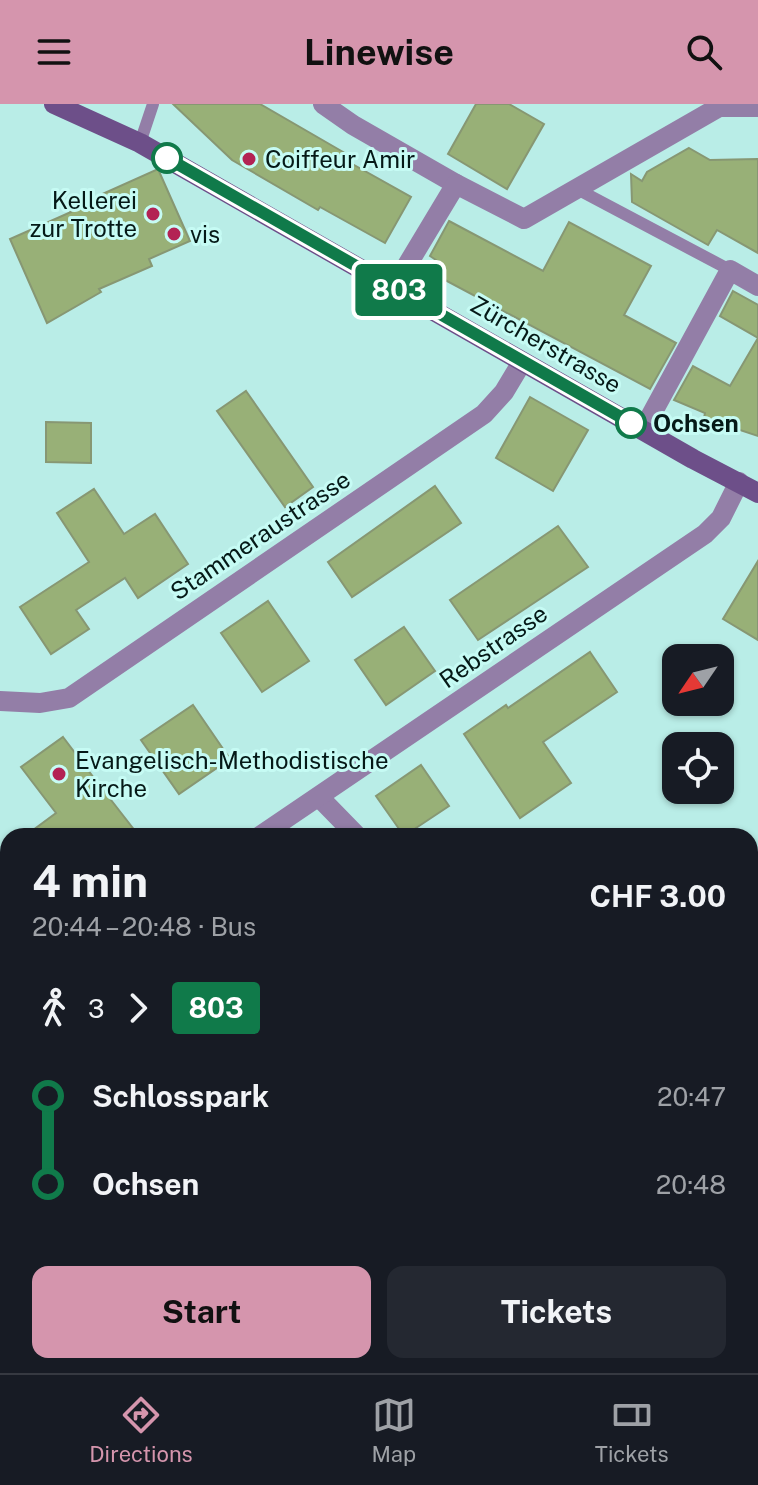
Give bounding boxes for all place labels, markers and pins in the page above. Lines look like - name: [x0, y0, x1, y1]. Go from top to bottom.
- unlabelled marker: [152, 143, 182, 173]
- place label: Coiffeur Amir: [265, 145, 415, 173]
- marker: Coiffeur Amir: [240, 150, 258, 168]
- place label: Kellerei zur Trotte: [30, 186, 137, 242]
- marker: Kellerei zur Trotte: [144, 205, 162, 223]
- place label: vis: [190, 220, 220, 248]
- marker: vis: [165, 225, 183, 243]
- marker: Ochsen: [616, 408, 646, 438]
- place label: Ochsen: [653, 409, 739, 437]
- place label: Evangelisch-Methodistische Kirche: [75, 746, 389, 802]
- marker: Evangelisch-Methodistische Kirche: [50, 765, 68, 783]

